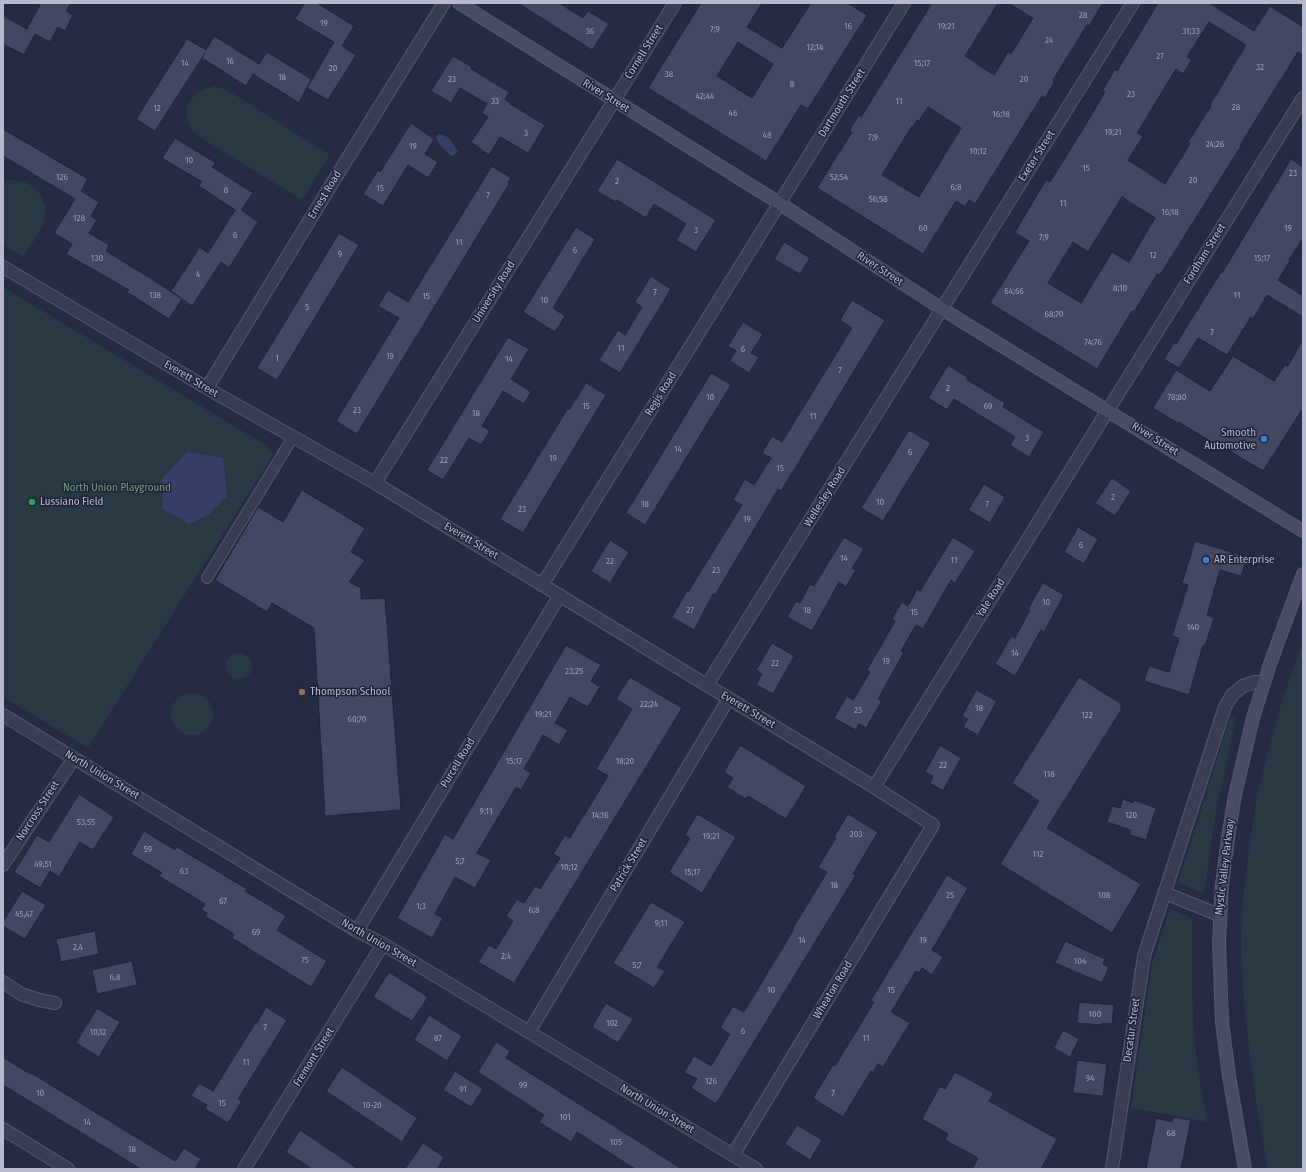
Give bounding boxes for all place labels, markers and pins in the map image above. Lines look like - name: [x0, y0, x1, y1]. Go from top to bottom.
- place label: Smooth Automotive: [1204, 426, 1256, 452]
- marker: Smooth Automotive: [1259, 434, 1269, 444]
- place label: Lussiano Field: [40, 495, 103, 509]
- marker: Lussiano Field: [27, 497, 37, 507]
- place label: AR Enterprise: [1214, 553, 1275, 567]
- marker: AR Enterprise: [1201, 555, 1211, 565]
- place label: Thompson School: [310, 685, 390, 699]
- marker: Thompson School: [297, 687, 307, 697]

